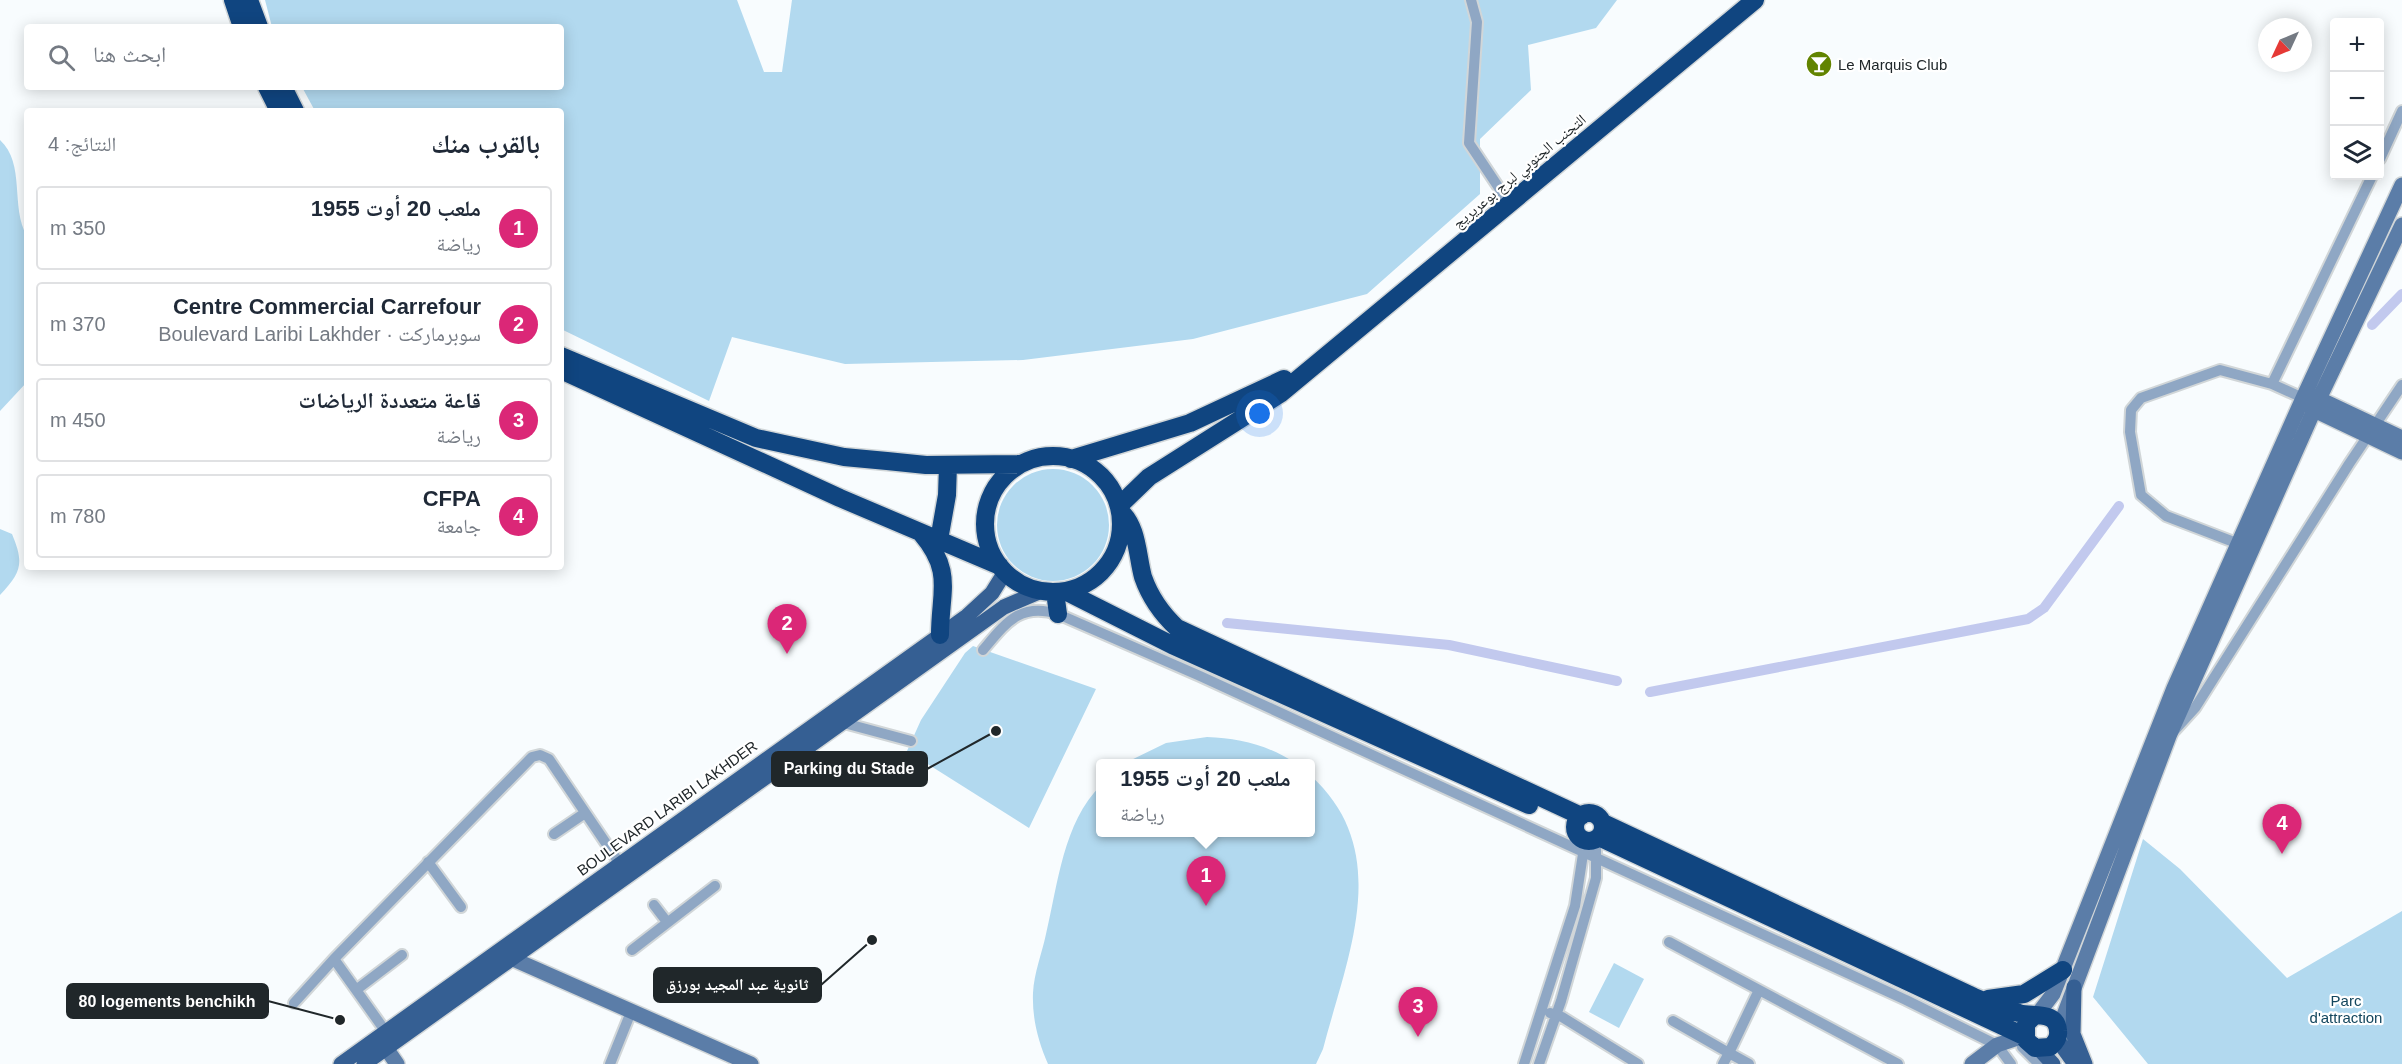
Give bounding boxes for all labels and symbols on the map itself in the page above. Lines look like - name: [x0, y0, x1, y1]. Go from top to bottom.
- north arrow: [2258, 18, 2312, 72]
- bar icon: Le Marquis Club: [1804, 49, 1834, 79]
- place label: Le Marquis Club: [1838, 56, 1947, 73]
- street label: التجنب الجنوبي لبرج بوعريريج: [1449, 110, 1591, 234]
- your location: [1245, 399, 1274, 428]
- pin: 2: [768, 604, 806, 654]
- street label: BOULEVARD LARIBI LAKHDER: [574, 737, 760, 879]
- callout: Parking du Stade: [772, 752, 927, 786]
- text: Parking du Stade: [784, 760, 914, 777]
- pin: 4: [2262, 804, 2302, 854]
- pin: 1: [1186, 856, 1226, 906]
- callout: ثانوية عبد المجيد بورزق: [654, 968, 821, 1002]
- text: ثانوية عبد المجيد بورزق: [666, 976, 809, 994]
- callout: 80 logements benchikh: [67, 984, 268, 1018]
- pin: 3: [1398, 988, 1438, 1037]
- park label: Parc d'attraction: [2310, 992, 2382, 1026]
- text: 80 logements benchikh: [79, 993, 255, 1010]

